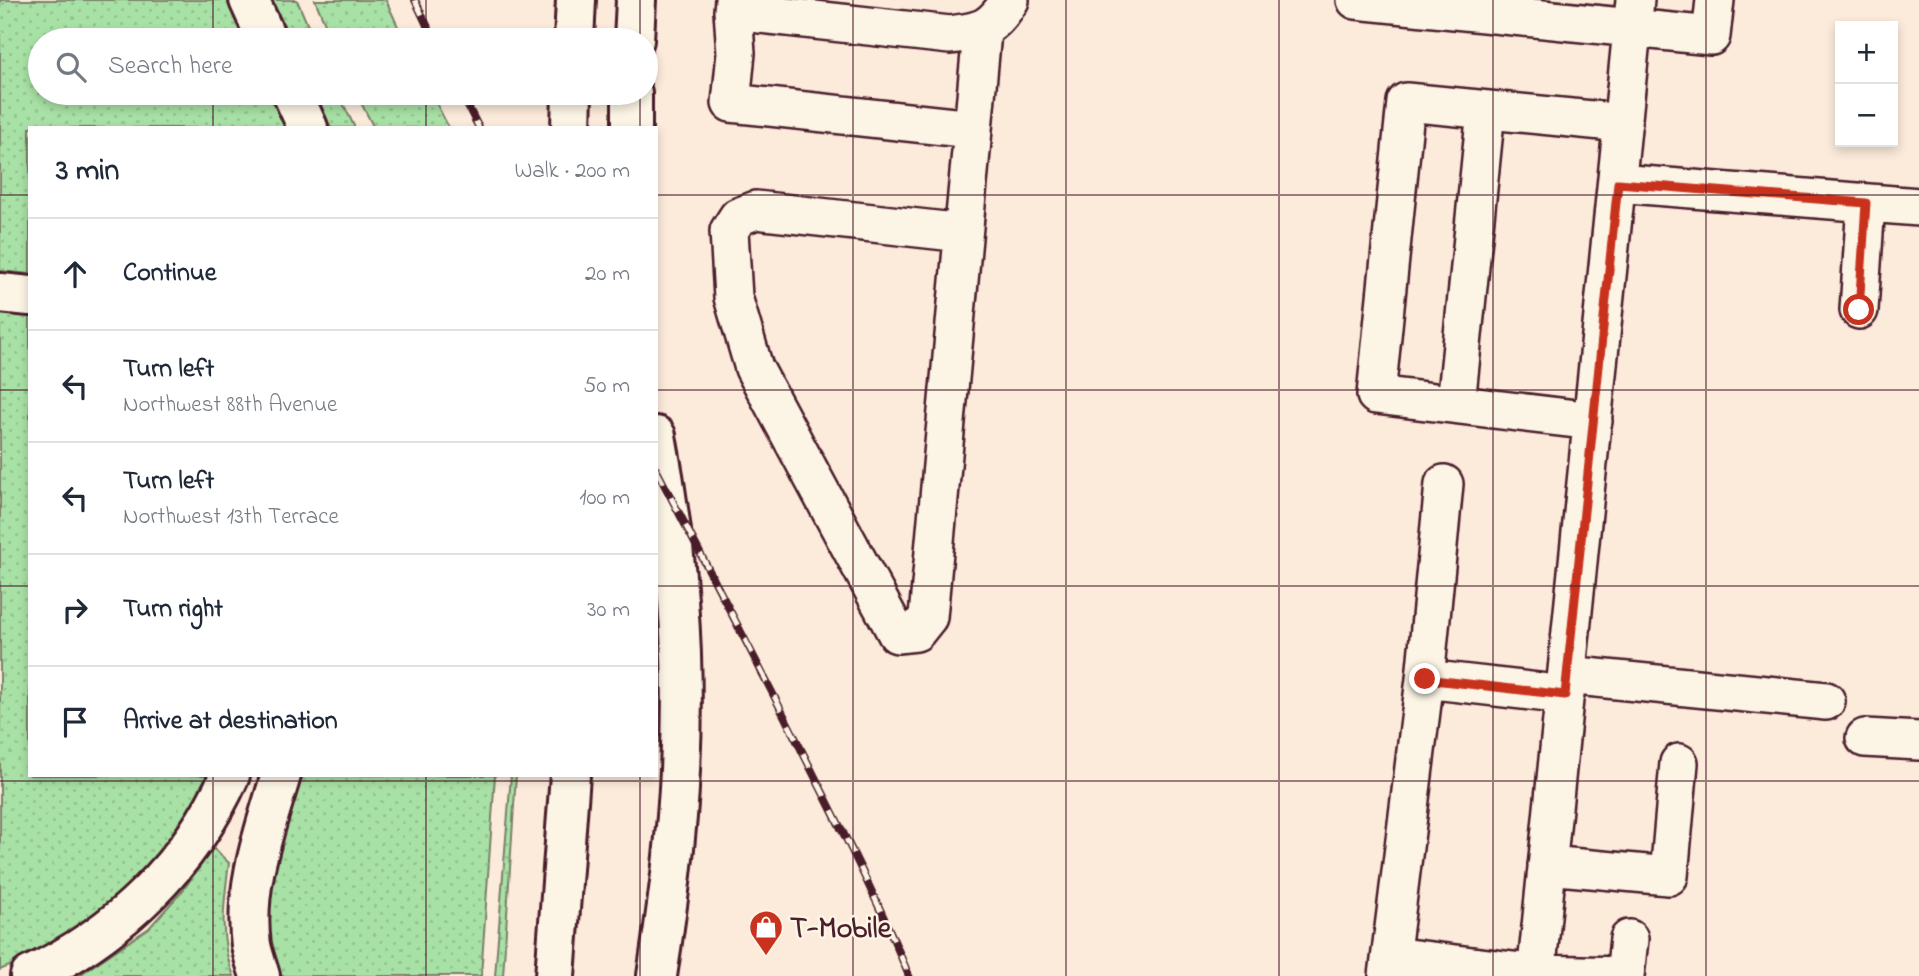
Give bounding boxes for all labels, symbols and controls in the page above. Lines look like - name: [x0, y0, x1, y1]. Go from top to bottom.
- map controls: [1835, 21, 1898, 147]
- button: +: [1835, 21, 1898, 84]
- search box: [28, 28, 658, 105]
- icon: search: [52, 48, 90, 86]
- text: Search here: [108, 48, 233, 86]
- button: −: [1835, 84, 1898, 147]
- text: 3 min: [56, 150, 119, 194]
- text: Walk · 200 m: [515, 155, 630, 188]
- icon: ahead: [56, 255, 94, 293]
- text: Continue: [123, 255, 216, 293]
- text: 20 m: [585, 258, 630, 291]
- route start: [1843, 294, 1874, 325]
- text: Turn left: [123, 351, 214, 389]
- icon: left: [56, 367, 94, 405]
- text: 50 m: [583, 370, 630, 403]
- text: Northwest 88th Avenue: [123, 389, 337, 422]
- text: Turn left: [123, 463, 214, 501]
- icon: left: [56, 479, 94, 517]
- text: 100 m: [579, 482, 630, 515]
- text: Northwest 13th Terrace: [123, 501, 339, 534]
- icon: right: [56, 591, 94, 629]
- text: Turn right: [123, 591, 223, 629]
- text: 30 m: [587, 594, 630, 627]
- route end: [1409, 663, 1440, 694]
- icon: arrive: [56, 703, 94, 741]
- text: Arrive at destination: [123, 703, 338, 741]
- shop icon: T-Mobile: [747, 908, 785, 957]
- place label: T-Mobile: [790, 908, 893, 952]

